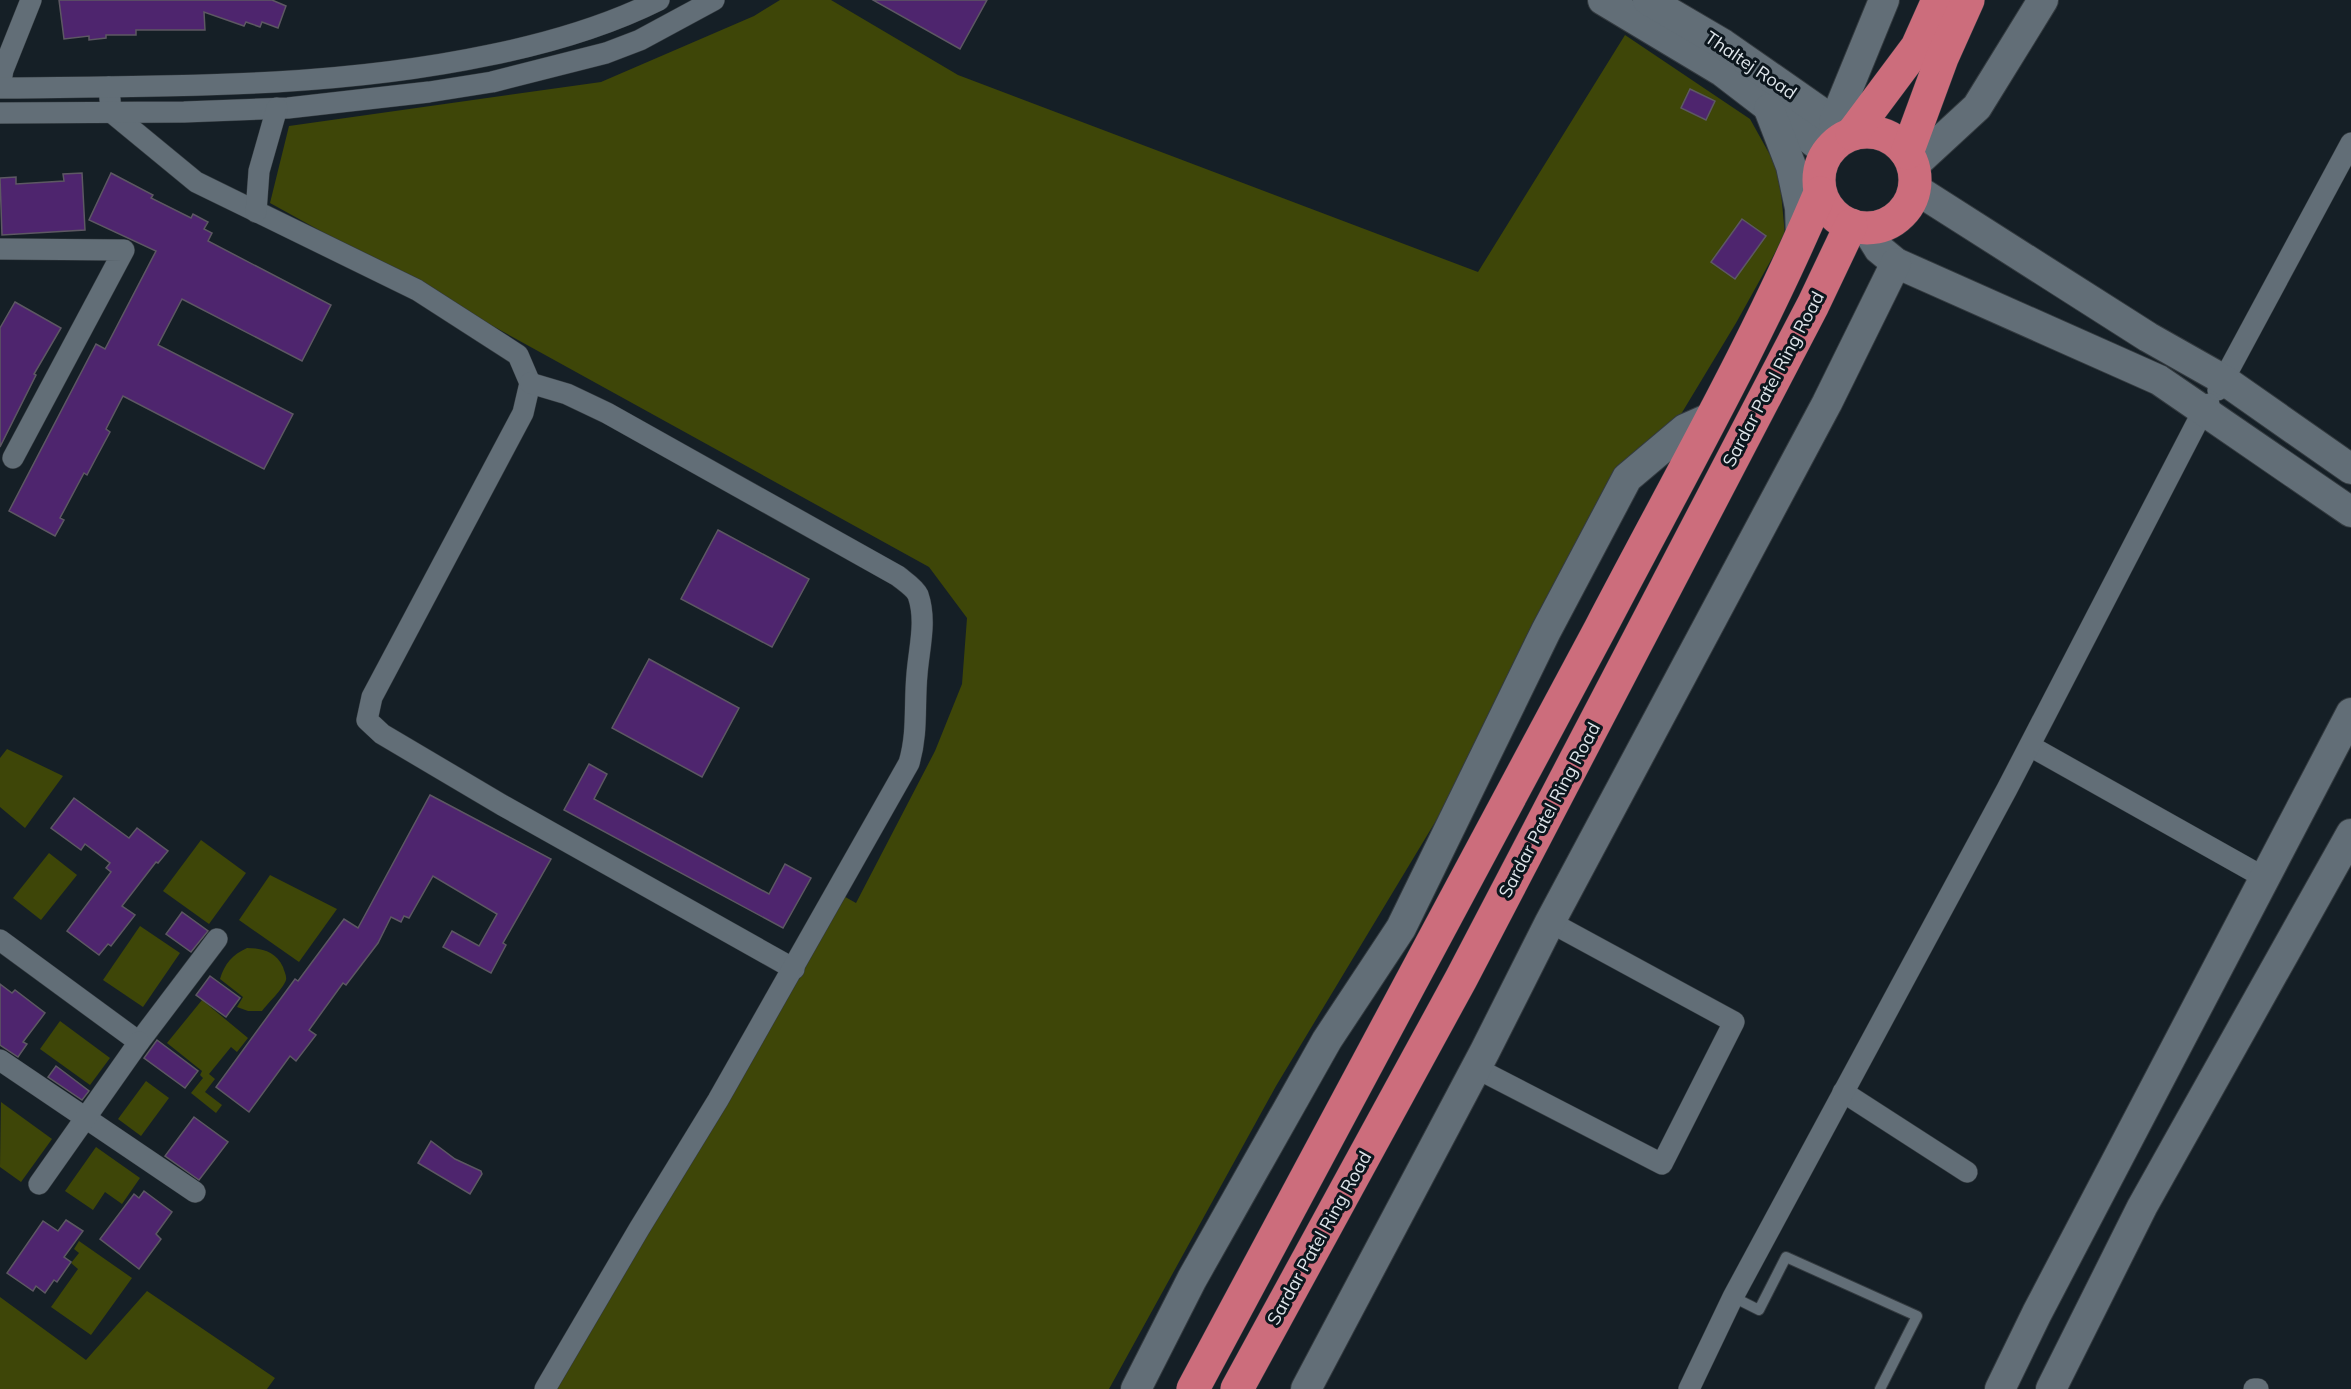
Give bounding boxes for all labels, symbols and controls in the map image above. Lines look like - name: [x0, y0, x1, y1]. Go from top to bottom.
- street label: Thaltej Road: [1701, 26, 1801, 104]
- street label: Sardar Patel Ring Road: [1717, 287, 1829, 471]
- street label: Sardar Patel Ring Road: [1493, 718, 1605, 902]
- street label: Sardar Patel Ring Road: [1262, 1147, 1376, 1329]

